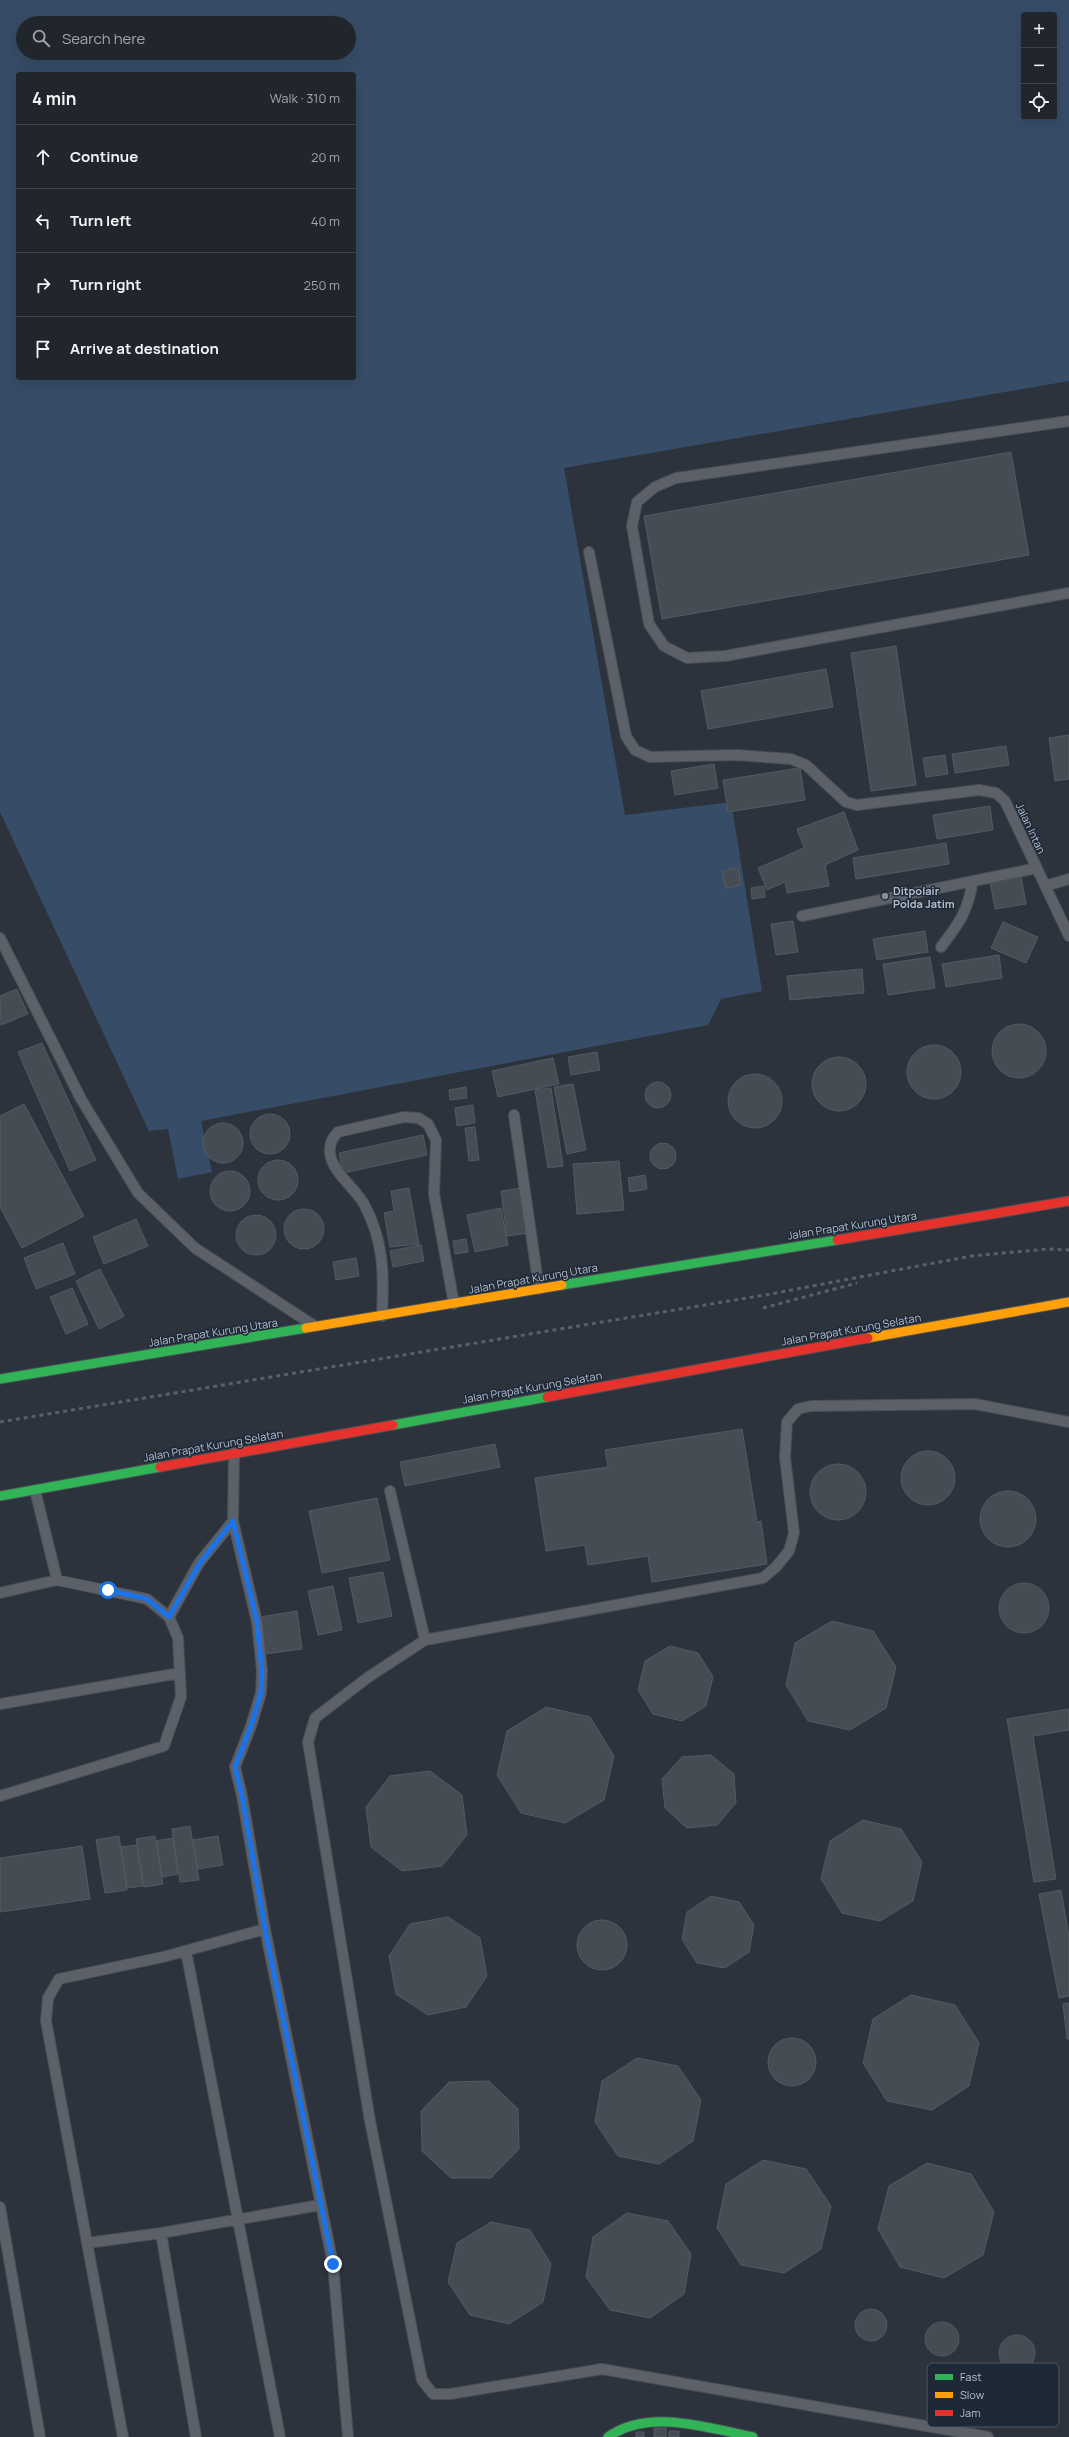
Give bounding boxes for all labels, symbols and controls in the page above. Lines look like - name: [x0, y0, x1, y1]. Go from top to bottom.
- map controls: [1021, 12, 1057, 120]
- button: +: [1021, 12, 1057, 48]
- search box: [16, 16, 356, 60]
- icon: search: [30, 27, 52, 49]
- text: Search here: [62, 28, 145, 49]
- button: −: [1021, 48, 1057, 84]
- button: locate: [1021, 84, 1057, 120]
- text: 4 min: [32, 87, 76, 110]
- text: Walk · 310 m: [270, 89, 340, 107]
- icon: ahead: [32, 146, 54, 168]
- text: Continue: [70, 146, 138, 167]
- text: 20 m: [311, 148, 340, 166]
- icon: left: [32, 210, 54, 232]
- text: Turn left: [70, 210, 132, 231]
- text: 40 m: [311, 212, 340, 230]
- icon: right: [32, 274, 54, 296]
- text: Turn right: [70, 274, 141, 295]
- text: 250 m: [304, 276, 340, 294]
- icon: arrive: [32, 338, 54, 360]
- text: Arrive at destination: [70, 338, 219, 359]
- street label: Jalan Intan: [1013, 800, 1049, 856]
- place label: Ditpolair Polda Jatim: [893, 883, 955, 911]
- marker: Ditpolair Polda Jatim: [880, 891, 890, 901]
- street label: Jalan Prapat Kurung Utara: [786, 1207, 918, 1243]
- street label: Jalan Prapat Kurung Utara: [467, 1259, 599, 1297]
- street label: Jalan Prapat Kurung Selatan: [780, 1309, 922, 1349]
- street label: Jalan Prapat Kurung Utara: [147, 1314, 279, 1350]
- street label: Jalan Prapat Kurung Selatan: [461, 1367, 603, 1407]
- street label: Jalan Prapat Kurung Selatan: [142, 1425, 284, 1465]
- route start: [99, 1581, 117, 1599]
- route end: [324, 2255, 342, 2273]
- legend: [927, 2363, 1059, 2427]
- text: Fast: [960, 2369, 982, 2384]
- text: Slow: [960, 2387, 985, 2402]
- text: Jam: [960, 2405, 981, 2420]

